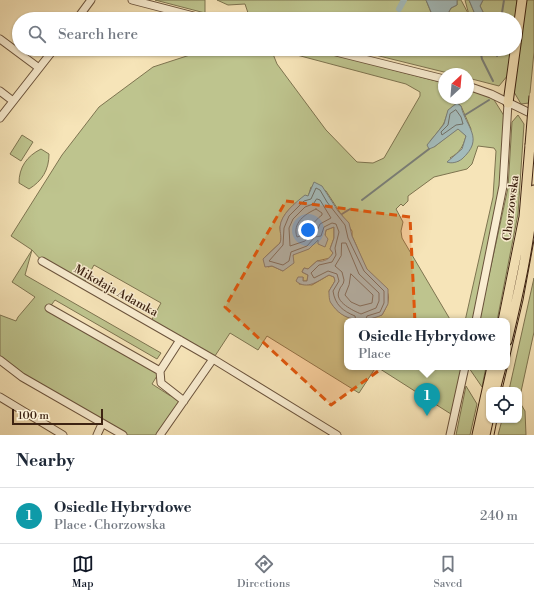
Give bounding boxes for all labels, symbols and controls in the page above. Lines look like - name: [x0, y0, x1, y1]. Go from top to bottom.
- search box: [12, 12, 522, 56]
- icon: search: [26, 23, 48, 45]
- text: Search here: [58, 25, 138, 44]
- north arrow: [438, 68, 474, 104]
- street label: Chorzowska: [500, 173, 523, 242]
- your location: [298, 220, 318, 240]
- street label: Mikołaja Adamka: [71, 262, 161, 321]
- popup: [344, 318, 510, 370]
- text: Osiedle Hybrydowe: [358, 327, 496, 346]
- text: Place: [358, 346, 391, 362]
- pin: 1: [414, 383, 440, 416]
- map controls: [486, 387, 522, 423]
- button: locate: [486, 387, 522, 423]
- scale bar: [12, 407, 103, 426]
- text: 100 m: [18, 409, 49, 423]
- text: Nearby: [16, 450, 75, 472]
- text: Osiedle Hybrydowe: [54, 498, 191, 517]
- text: 1: [26, 508, 32, 524]
- text: 240 m: [480, 508, 518, 524]
- text: Place · Chorzowska: [54, 517, 166, 533]
- tab: Map: [72, 553, 94, 591]
- tab: Directions: [237, 553, 290, 591]
- tab: Saved: [433, 553, 462, 591]

